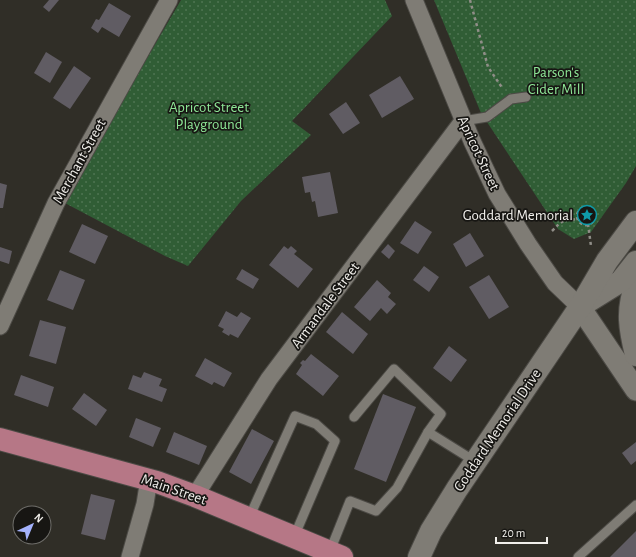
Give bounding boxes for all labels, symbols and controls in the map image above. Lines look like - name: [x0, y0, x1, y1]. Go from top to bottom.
- park label: Parson's Cider Mill: [528, 65, 584, 97]
- park label: Apricot Street Playground: [169, 100, 249, 132]
- street label: Apricot Street: [455, 114, 502, 193]
- street label: Merchant Street: [50, 116, 109, 206]
- place icon: Goddard Memorial: [576, 204, 598, 226]
- place label: Goddard Memorial: [463, 208, 573, 223]
- street label: Armandale Street: [288, 259, 363, 351]
- street label: Goddard Memorial Drive: [451, 366, 544, 494]
- street label: Main Street: [139, 471, 209, 508]
- north arrow: [12, 505, 52, 545]
- text: N: [32, 512, 45, 525]
- scale bar: [496, 519, 547, 545]
- text: 20 m: [502, 527, 525, 539]

